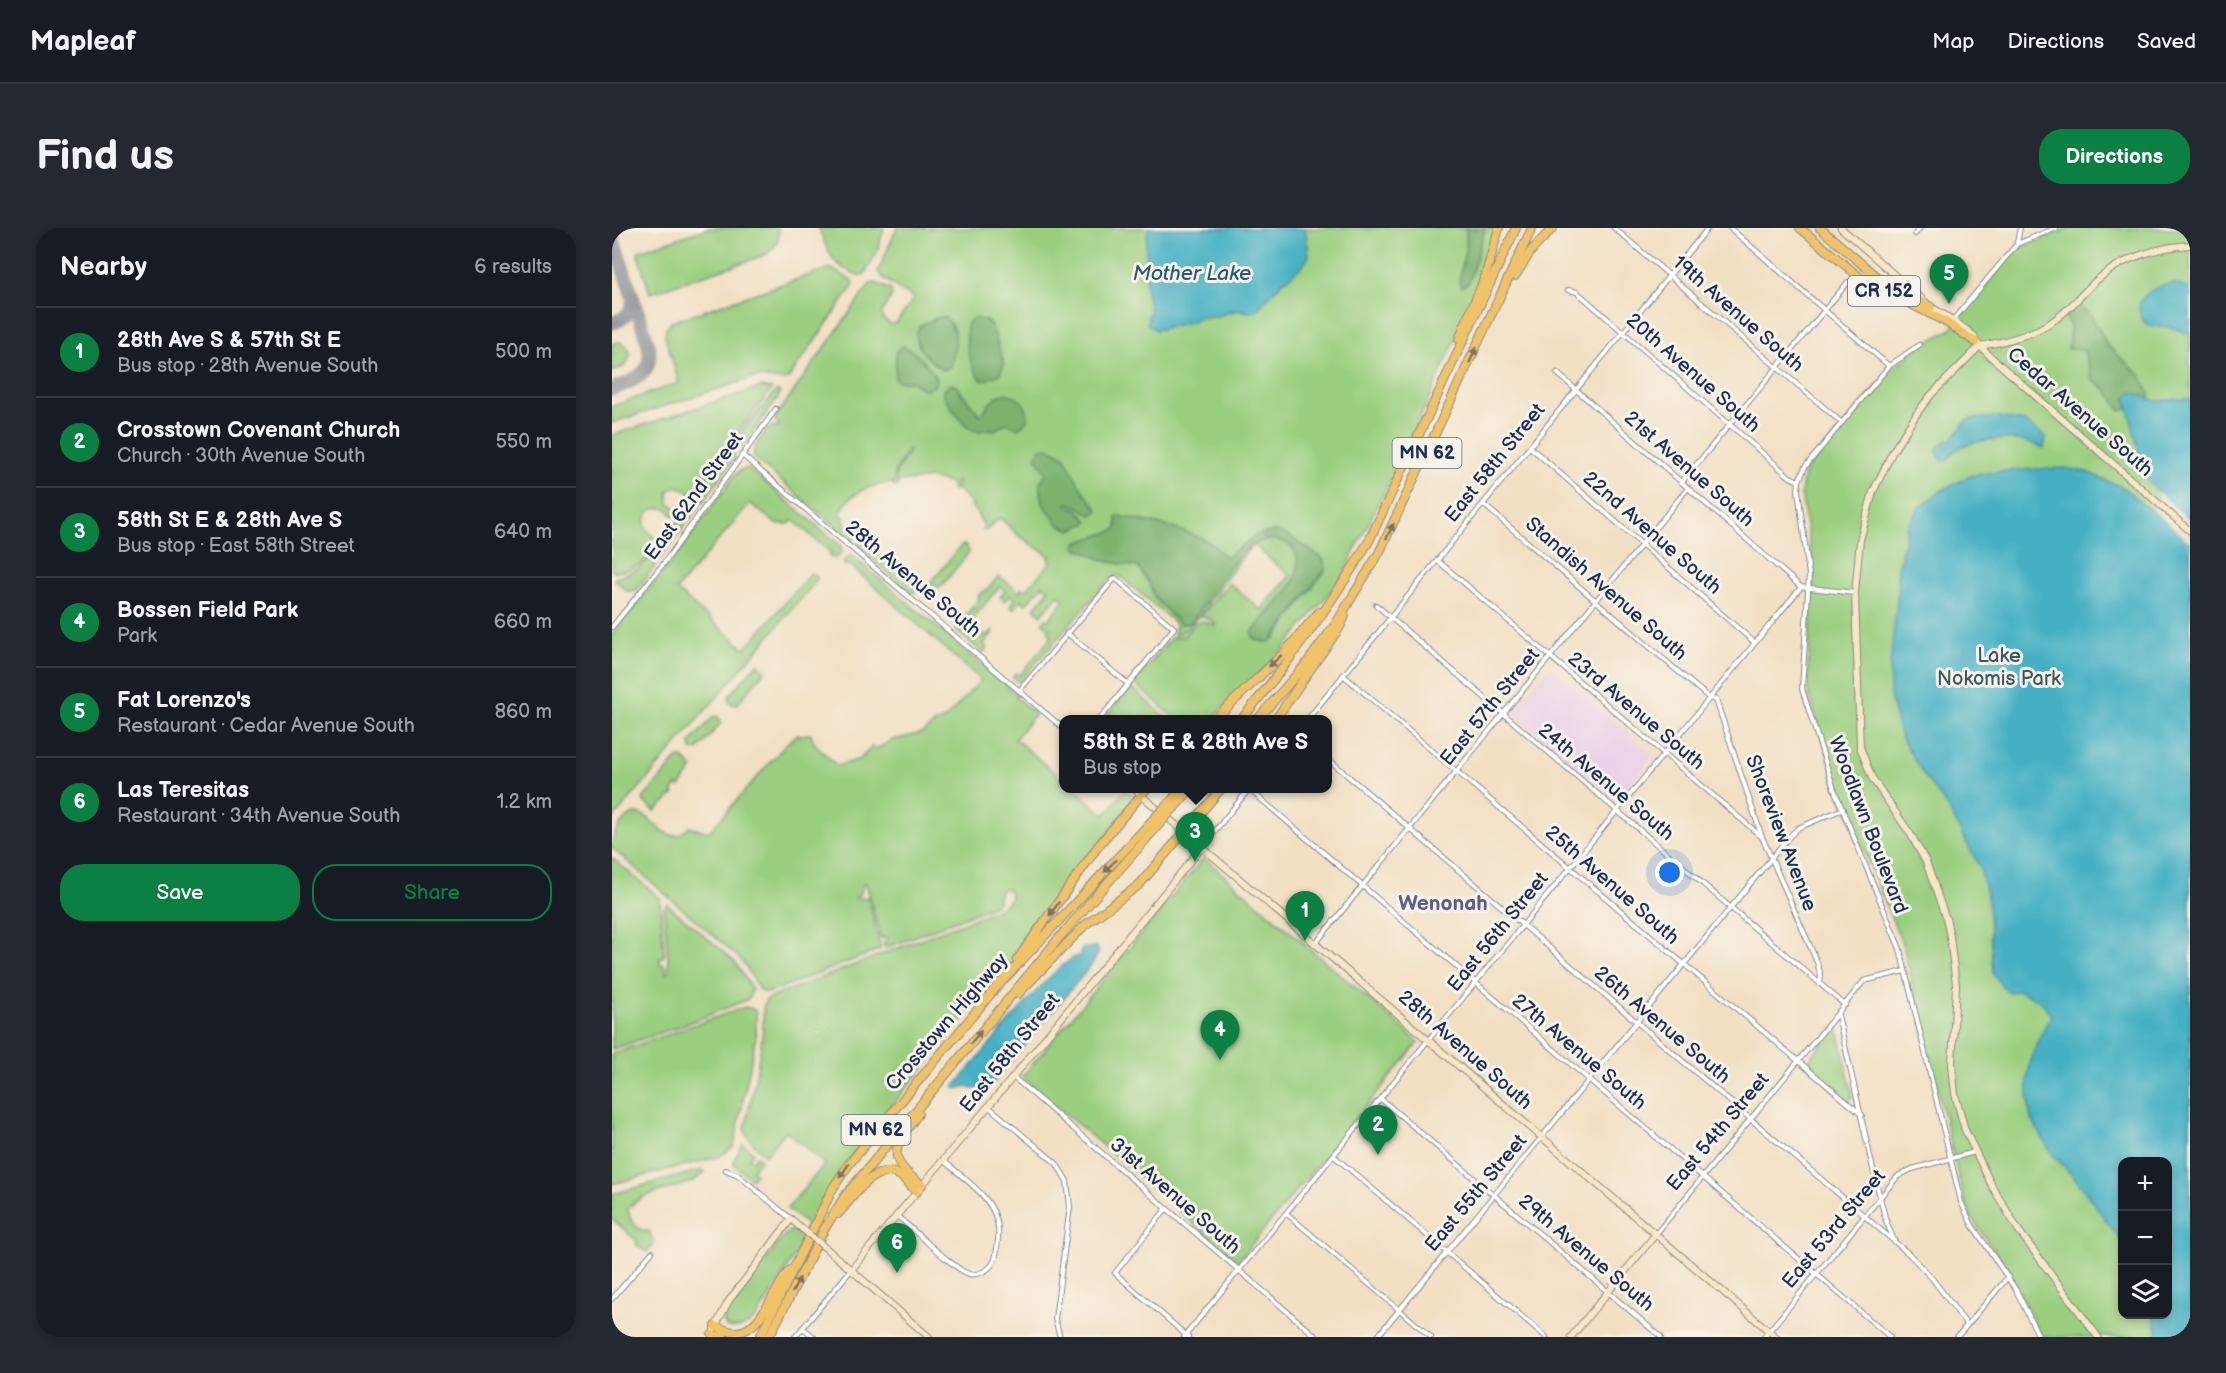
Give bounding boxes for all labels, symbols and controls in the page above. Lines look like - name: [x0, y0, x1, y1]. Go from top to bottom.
- text: Mapleaf: [30, 25, 136, 58]
- text: Map: [1932, 29, 1975, 54]
- text: Directions: [2008, 29, 2104, 54]
- text: Saved: [2137, 29, 2196, 54]
- button: Directions: [2039, 129, 2190, 184]
- text: Find us: [36, 131, 174, 182]
- street label: 19th Avenue South: [1668, 251, 1808, 377]
- text: Nearby: [60, 252, 147, 283]
- pin: 5: [1930, 254, 1968, 304]
- text: 6 results: [474, 255, 552, 279]
- water label: Mother Lake: [1133, 261, 1251, 286]
- road number: CR 152: [1848, 276, 1920, 306]
- street label: 20th Avenue South: [1621, 308, 1765, 438]
- text: 28th Ave S & 57th St E: [117, 327, 341, 354]
- text: 1: [75, 340, 84, 364]
- text: 500 m: [495, 340, 552, 364]
- street label: Cedar Avenue South: [2002, 342, 2158, 482]
- one-way arrow: [1468, 346, 1477, 363]
- text: Bus stop · 28th Avenue South: [117, 354, 378, 378]
- street label: East 58th Street: [1440, 399, 1550, 527]
- street label: 21st Avenue South: [1619, 406, 1759, 532]
- text: Crosstown Covenant Church: [117, 417, 400, 444]
- street label: East 62nd Street: [639, 427, 749, 565]
- text: 2: [74, 430, 85, 454]
- text: 550 m: [495, 430, 552, 454]
- road number: MN 62: [1392, 438, 1462, 468]
- text: Church · 30th Avenue South: [117, 444, 365, 468]
- street label: 22nd Avenue South: [1578, 466, 1726, 600]
- text: 58th St E & 28th Ave S: [117, 507, 342, 534]
- street label: Standish Avenue South: [1520, 512, 1692, 666]
- street label: 28th Avenue South: [840, 515, 986, 643]
- text: 3: [74, 520, 85, 544]
- text: 640 m: [494, 520, 552, 544]
- one-way arrow: [1384, 522, 1394, 540]
- text: Bus stop · East 58th Street: [117, 534, 355, 558]
- text: Bossen Field Park: [117, 597, 298, 624]
- text: 4: [74, 610, 85, 634]
- text: 660 m: [494, 610, 552, 634]
- text: Park: [117, 624, 157, 648]
- street label: East 57th Street: [1435, 643, 1545, 771]
- park label: Lake Nokomis Park: [1937, 644, 2061, 691]
- street label: 23rd Avenue South: [1563, 647, 1709, 775]
- one-way arrow: [1269, 654, 1283, 668]
- text: Fat Lorenzo's: [117, 687, 251, 714]
- text: 5: [74, 700, 85, 724]
- text: 860 m: [494, 700, 552, 724]
- text: Restaurant · Cedar Avenue South: [117, 714, 415, 738]
- popup: [1059, 715, 1332, 793]
- street label: 24th Avenue South: [1533, 718, 1679, 846]
- text: 58th St E & 28th Ave S: [1083, 729, 1308, 756]
- street label: Woodlawn Boulevard: [1823, 733, 1913, 917]
- street label: Shoreview Avenue: [1740, 752, 1822, 915]
- text: Bus stop: [1083, 756, 1162, 780]
- text: Las Teresitas: [117, 777, 249, 804]
- text: 6: [73, 790, 86, 814]
- text: 1.2 km: [497, 790, 552, 814]
- text: Restaurant · 34th Avenue South: [117, 804, 400, 828]
- pin: 3: [1176, 812, 1214, 862]
- street label: 25th Avenue South: [1540, 820, 1684, 950]
- one-way arrow: [1103, 858, 1117, 873]
- your location: [1655, 858, 1684, 887]
- button: Save: [60, 864, 300, 921]
- button: Share: [312, 864, 552, 921]
- street label: East 56th Street: [1442, 867, 1554, 997]
- district label: Wenonah: [1398, 891, 1488, 916]
- pin: 1: [1286, 892, 1324, 941]
- one-way arrow: [1048, 900, 1060, 916]
- street label: Crosstown Highway: [881, 948, 1013, 1096]
- street label: 26th Avenue South: [1589, 961, 1735, 1089]
- street label: 28th Avenue South: [1393, 985, 1537, 1115]
- street label: East 58th Street: [955, 989, 1065, 1117]
- street label: 27th Avenue South: [1507, 989, 1651, 1115]
- pin: 4: [1200, 1010, 1240, 1060]
- one-way arrow: [969, 1030, 982, 1045]
- street label: East 54th Street: [1662, 1068, 1774, 1196]
- pin: 2: [1358, 1106, 1398, 1155]
- road number: MN 62: [842, 1115, 910, 1145]
- street label: East 55th Street: [1420, 1129, 1532, 1257]
- street label: 31st Avenue South: [1105, 1133, 1245, 1259]
- map controls: [2118, 1157, 2172, 1319]
- button: +: [2118, 1157, 2172, 1211]
- one-way arrow: [838, 1163, 849, 1180]
- street label: East 53rd Street: [1777, 1165, 1891, 1293]
- street label: 29th Avenue South: [1513, 1189, 1659, 1317]
- button: −: [2118, 1211, 2172, 1265]
- pin: 6: [878, 1224, 916, 1273]
- button: layers: [2118, 1265, 2172, 1319]
- one-way arrow: [790, 1276, 800, 1294]

